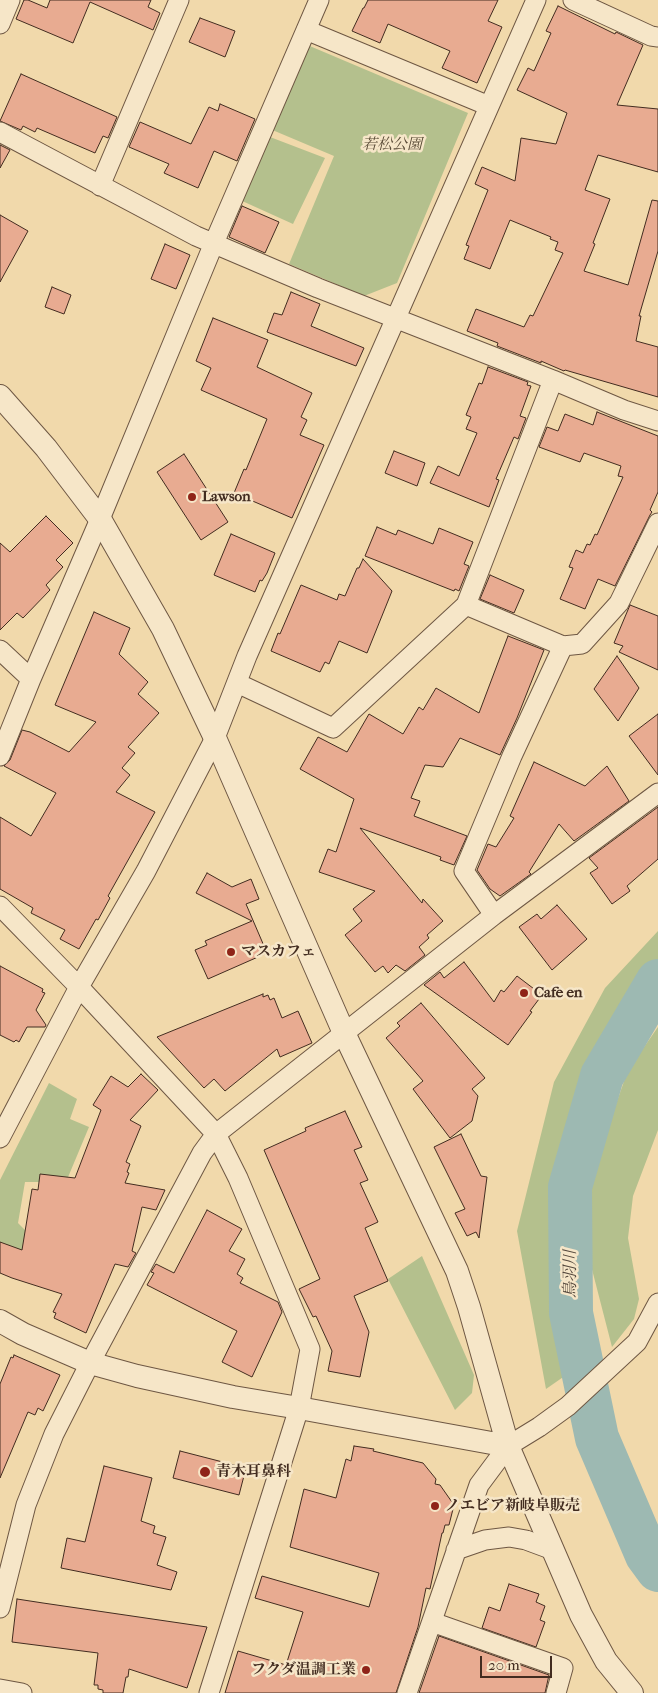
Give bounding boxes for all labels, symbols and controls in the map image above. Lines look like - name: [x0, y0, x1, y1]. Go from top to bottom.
- park label: 若松公園: [362, 136, 422, 154]
- place label: Lawson: [202, 488, 251, 506]
- marker: Lawson: [186, 491, 198, 503]
- place label: マスカフェ: [241, 943, 316, 961]
- marker: マスカフェ: [225, 946, 237, 958]
- place label: Cafe en: [534, 984, 583, 1002]
- marker: Cafe en: [518, 987, 530, 999]
- water label: 鳥羽川: [561, 1250, 581, 1298]
- place label: 青木耳鼻科: [216, 1463, 291, 1481]
- marker: 青木耳鼻科: [198, 1465, 212, 1479]
- place label: ノエビア新岐阜販売: [445, 1497, 580, 1515]
- marker: ノエビア新岐阜販売: [429, 1500, 441, 1512]
- scale bar: [483, 1646, 556, 1678]
- text: 20 m: [488, 1656, 520, 1674]
- place label: フクダ温調工業: [251, 1661, 356, 1679]
- marker: フクダ温調工業: [360, 1664, 372, 1676]

